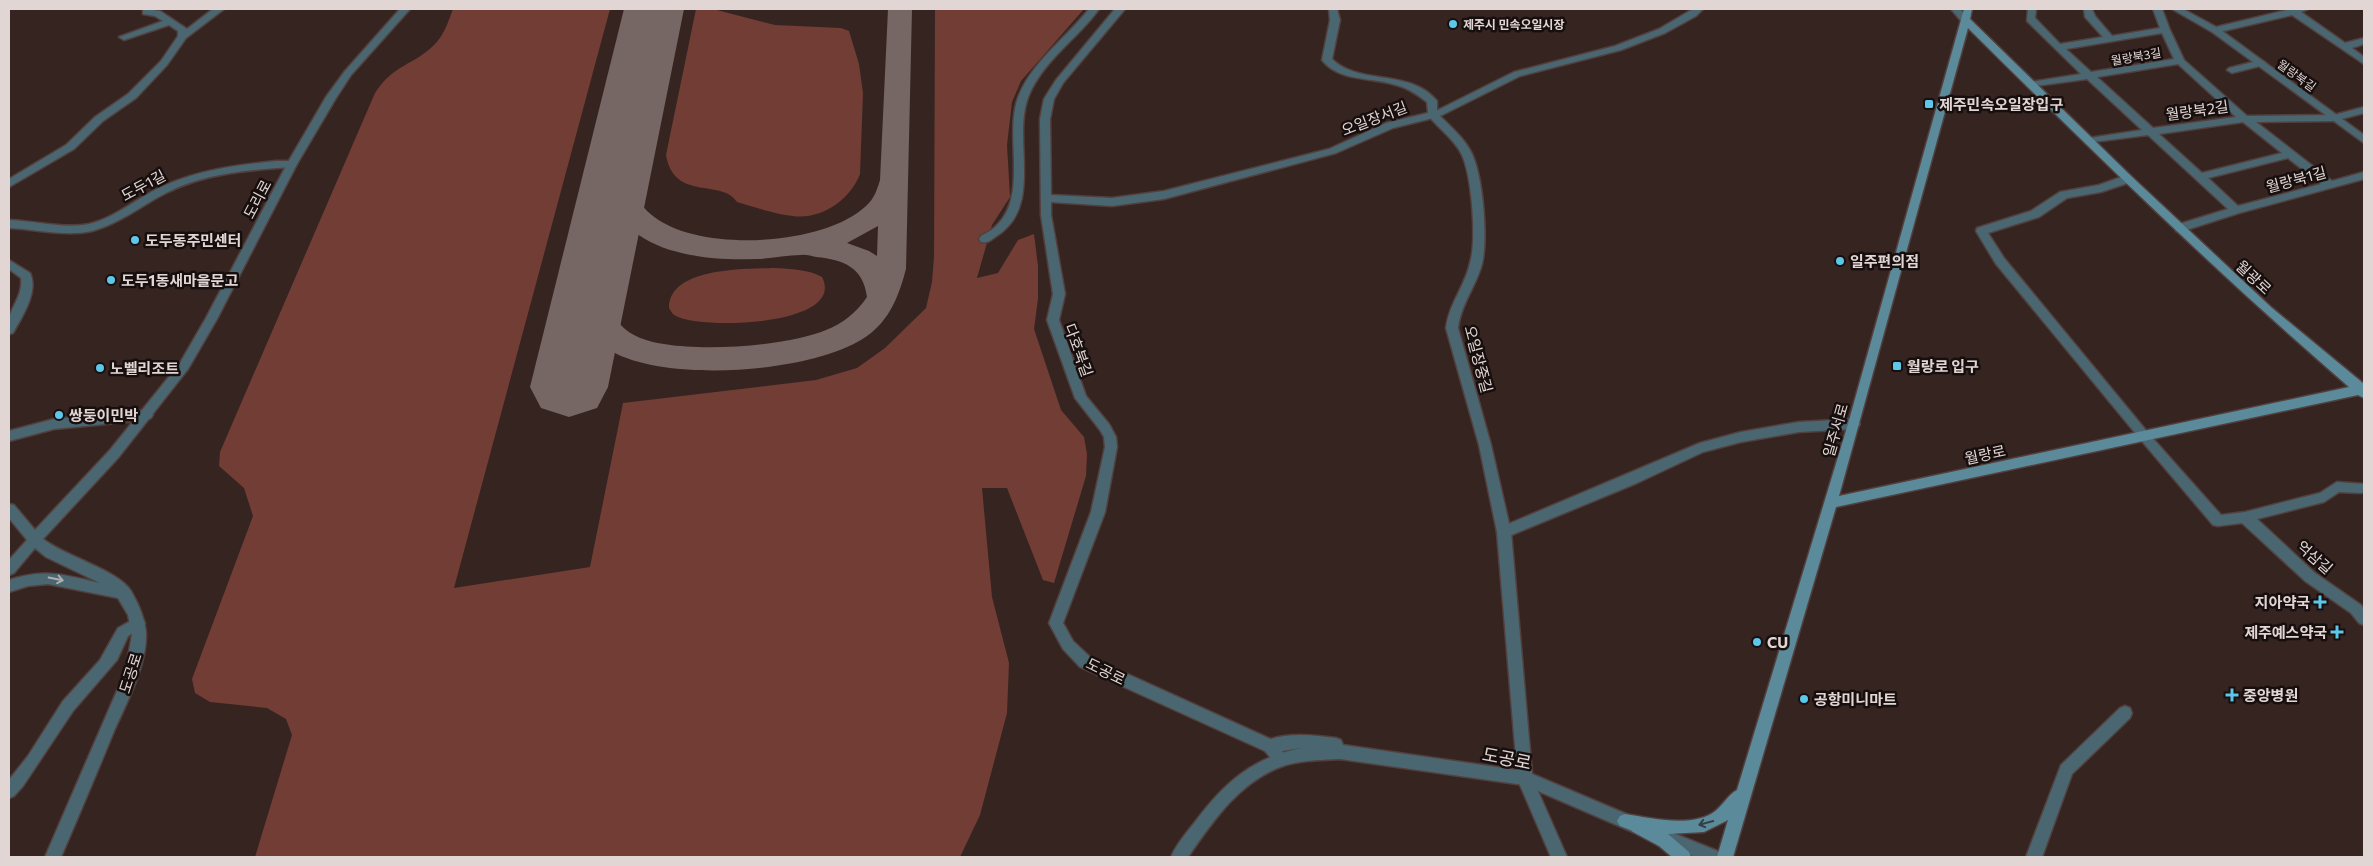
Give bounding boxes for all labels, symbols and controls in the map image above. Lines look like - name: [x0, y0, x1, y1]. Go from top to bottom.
- place label: 제주시 민속오일시장: [1463, 17, 1565, 31]
- marker: 제주시 민속오일시장: [1447, 18, 1459, 30]
- street label: 월랑북3길: [2110, 45, 2162, 67]
- street label: 월랑북길: [2275, 56, 2319, 94]
- place label: 제주민속오일장입구: [1939, 95, 2063, 113]
- street label: 오일장서길: [1339, 97, 1409, 139]
- street label: 월랑북2길: [2164, 97, 2230, 123]
- marker: 제주민속오일장입구: [1923, 98, 1935, 110]
- street label: 월랑북1길: [2264, 162, 2328, 196]
- street label: 도두1길: [118, 166, 168, 204]
- street label: 도리로: [239, 176, 275, 222]
- place label: 도두동주민센터: [145, 231, 242, 249]
- marker: 도두동주민센터: [129, 234, 141, 246]
- place label: 일주편의점: [1850, 252, 1919, 270]
- marker: 일주편의점: [1834, 255, 1846, 267]
- street label: 월광로: [2233, 256, 2275, 298]
- place label: 도두1동새마을문고: [121, 271, 238, 289]
- marker: 도두1동새마을문고: [105, 274, 117, 286]
- street label: 다호북길: [1061, 321, 1097, 379]
- street label: 오일장중길: [1461, 323, 1497, 395]
- place label: 월랑로 입구: [1907, 357, 1979, 375]
- place label: 노벨리조트: [110, 359, 179, 377]
- marker: 월랑로 입구: [1891, 360, 1903, 372]
- marker: 노벨리조트: [94, 362, 106, 374]
- street label: 일주서로: [1819, 401, 1851, 459]
- place label: 쌍둥이민박: [69, 406, 138, 424]
- marker: 쌍둥이민박: [53, 409, 65, 421]
- street label: 월랑로: [1963, 441, 2007, 467]
- street label: 억삼길: [2293, 537, 2337, 577]
- one-way arrow: [48, 575, 64, 585]
- place label: 지아약국: [2255, 593, 2310, 611]
- marker: 지아약국: [2314, 596, 2326, 608]
- place label: 제주예스약국: [2244, 623, 2327, 641]
- marker: 제주예스약국: [2331, 626, 2343, 638]
- place label: CU: [1767, 633, 1788, 651]
- marker: CU: [1751, 636, 1763, 648]
- street label: 도공로: [115, 651, 145, 695]
- street label: 도공로: [1083, 654, 1129, 688]
- place label: 중앙병원: [2243, 686, 2298, 704]
- marker: 중앙병원: [2225, 688, 2239, 702]
- place label: 공항미니마트: [1814, 690, 1897, 708]
- marker: 공항미니마트: [1798, 693, 1810, 705]
- street label: 도공로: [1481, 742, 1533, 774]
- one-way arrow: [1699, 819, 1715, 829]

